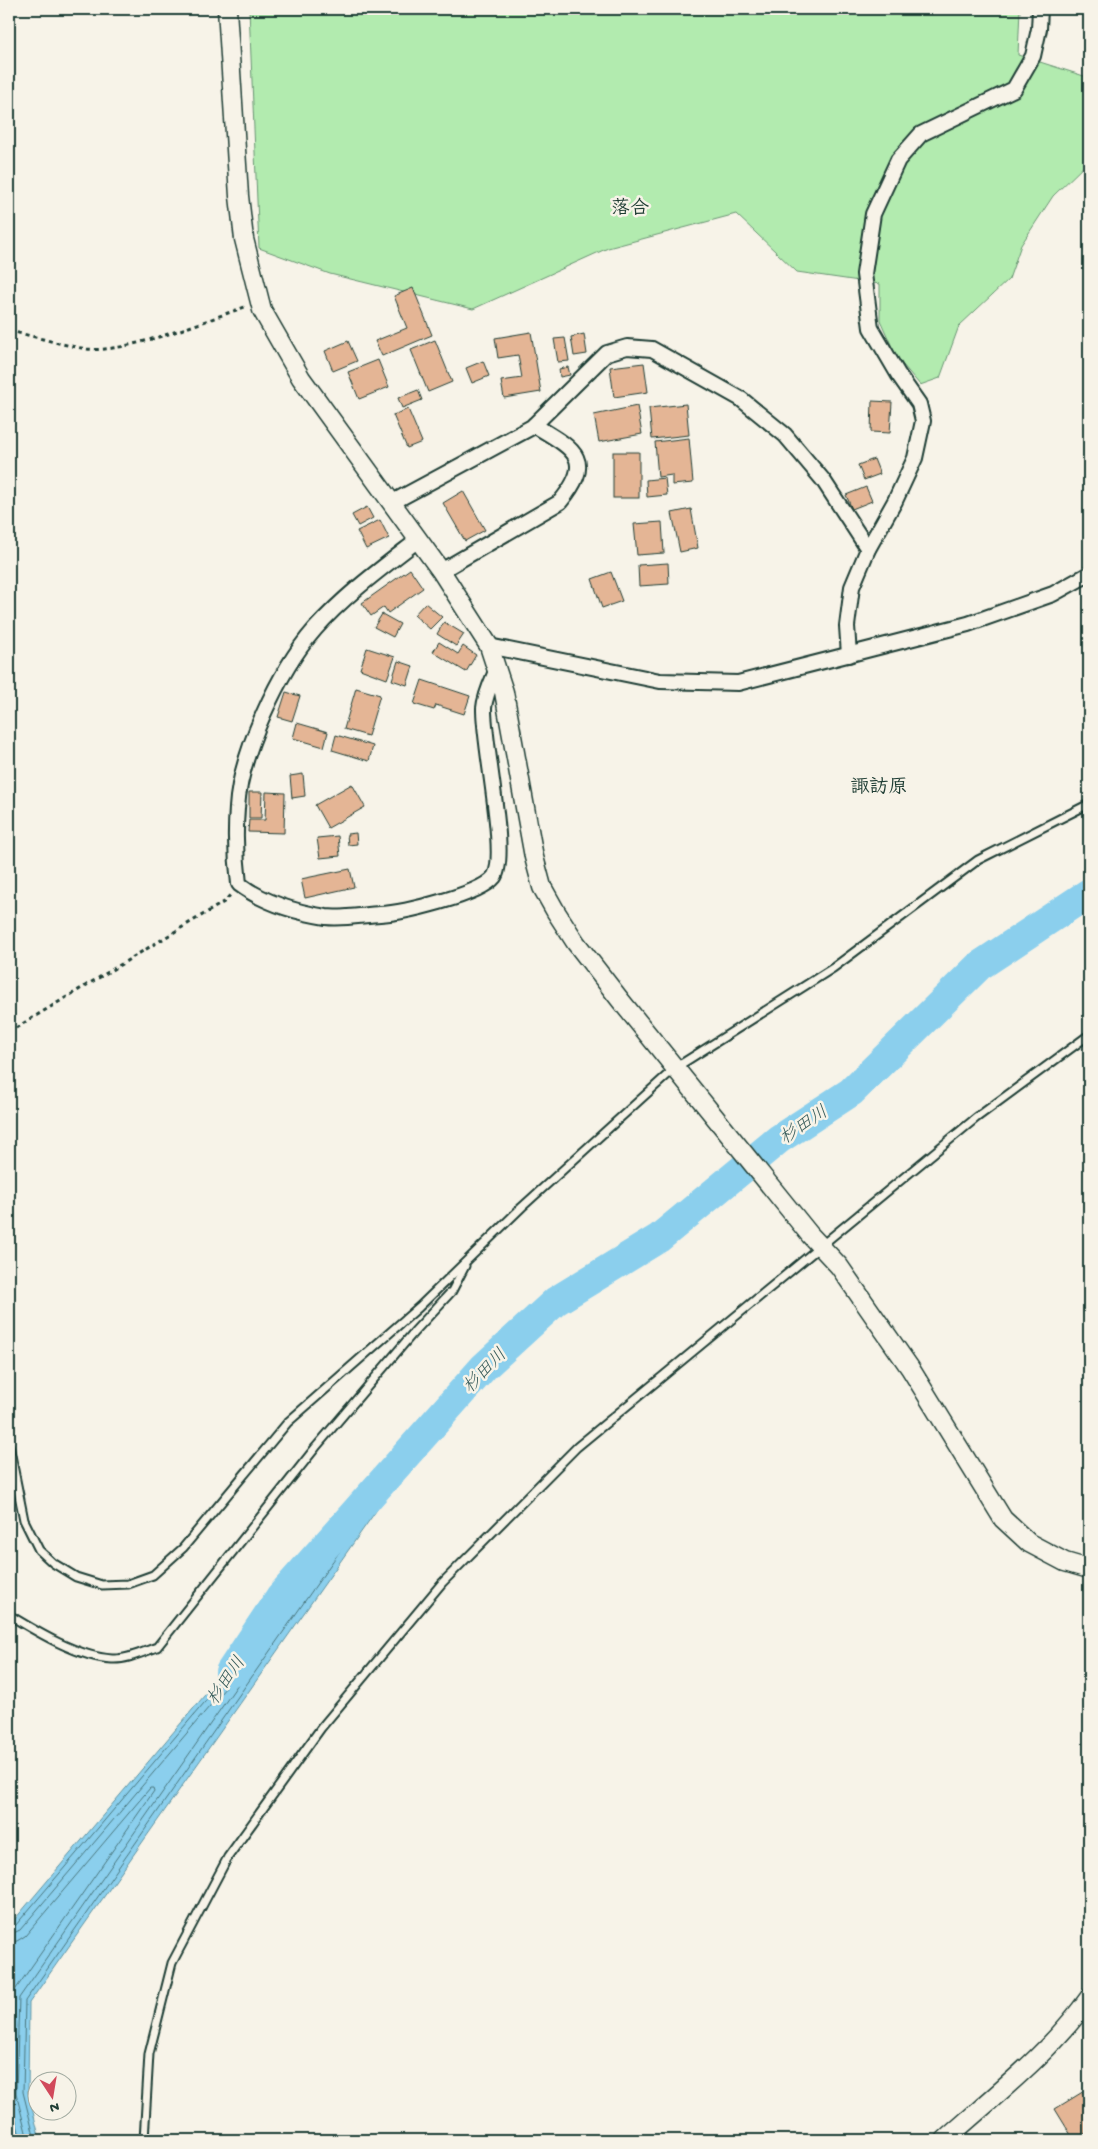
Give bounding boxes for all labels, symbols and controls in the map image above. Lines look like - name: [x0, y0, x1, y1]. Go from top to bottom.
- district label: 落合: [611, 197, 649, 221]
- district label: 諏訪原: [850, 776, 908, 800]
- water label: 杉田川: [776, 1101, 833, 1150]
- water label: 杉田川: [459, 1344, 512, 1398]
- water label: 杉田川: [202, 1653, 251, 1710]
- north arrow: [28, 2072, 78, 2122]
- text: N: [48, 2097, 60, 2116]

